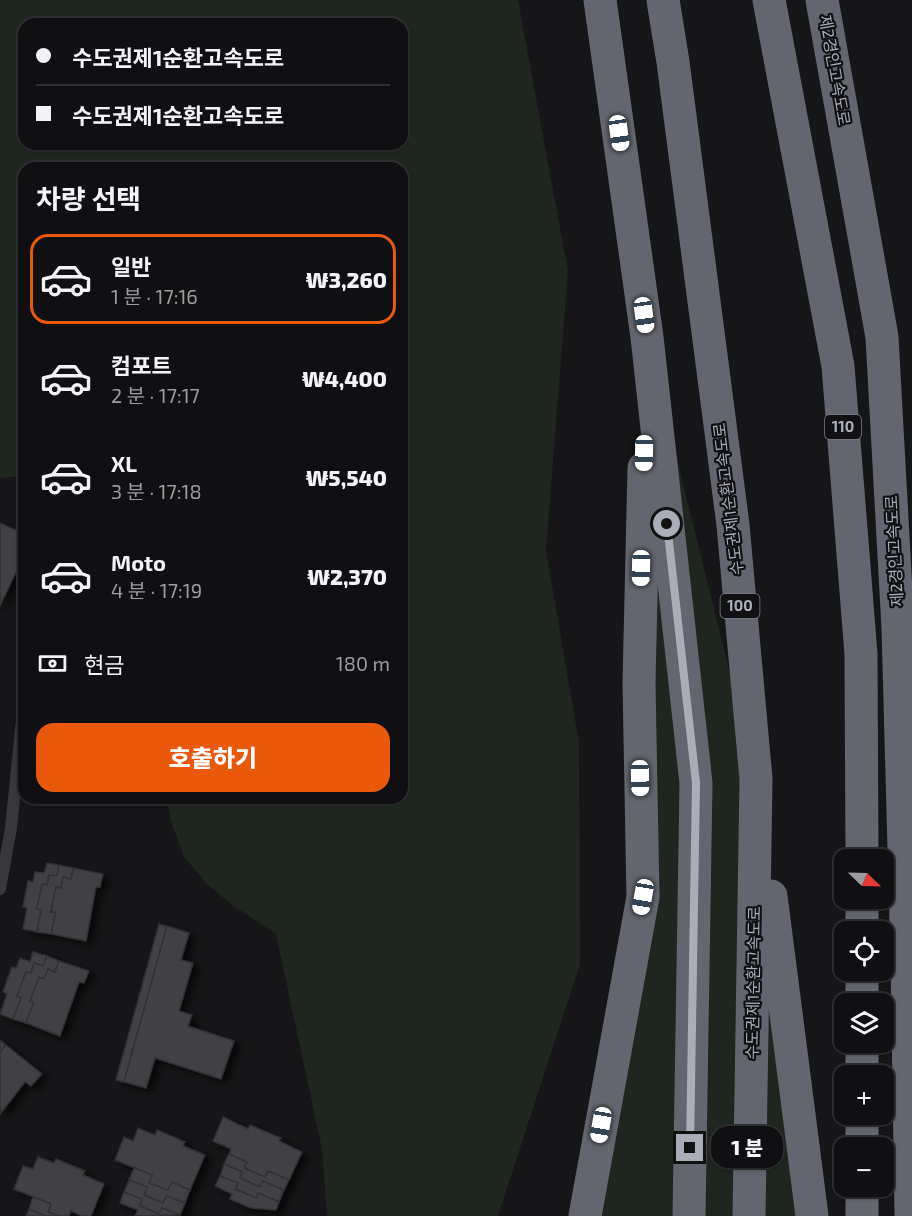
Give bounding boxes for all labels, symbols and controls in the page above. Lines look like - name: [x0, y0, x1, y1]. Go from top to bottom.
- street label: 제2경인고속도로: [816, 13, 855, 127]
- text: 수도권제1순환고속도로: [72, 44, 284, 70]
- text: 수도권제1순환고속도로: [72, 102, 284, 128]
- car: [608, 114, 630, 152]
- text: 차량 선택: [36, 182, 141, 214]
- icon: car: [39, 252, 93, 306]
- text: 일반: [111, 253, 151, 279]
- text: ₩3,260: [306, 266, 387, 292]
- text: 1 분 · 17:16: [111, 284, 198, 308]
- car: [633, 296, 655, 334]
- icon: car: [39, 351, 93, 405]
- text: 컴포트: [111, 352, 172, 378]
- text: ₩4,400: [302, 365, 387, 391]
- text: 2 분 · 17:17: [111, 383, 200, 407]
- road number: 110: [825, 415, 861, 439]
- street label: 수도권제1순환고속도로: [709, 421, 746, 576]
- car: [635, 435, 653, 471]
- icon: car: [39, 450, 93, 504]
- text: XL: [111, 450, 137, 476]
- text: ₩5,540: [306, 464, 387, 490]
- text: 3 분 · 17:18: [111, 479, 202, 503]
- street label: 제2경인고속도로: [881, 494, 906, 607]
- route start: [653, 510, 680, 537]
- icon: car: [39, 549, 93, 603]
- text: Moto: [111, 549, 166, 575]
- car: [632, 550, 650, 586]
- text: ₩2,370: [307, 563, 387, 589]
- text: 4 분 · 17:19: [111, 578, 202, 602]
- road number: 100: [720, 594, 760, 618]
- icon: cash: [36, 647, 69, 680]
- text: 현금: [84, 651, 124, 677]
- text: 180 m: [336, 651, 390, 675]
- button: 호출하기: [36, 723, 390, 792]
- car: [631, 760, 649, 796]
- north arrow: [834, 849, 894, 909]
- map controls: [834, 849, 894, 1197]
- car: [631, 878, 655, 916]
- street label: 수도권제1순환고속도로: [742, 906, 763, 1060]
- button: locate: [834, 921, 894, 981]
- button: layers: [834, 993, 894, 1053]
- button: +: [834, 1065, 894, 1125]
- car: [589, 1106, 613, 1144]
- callout: 1 분: [711, 1127, 783, 1169]
- route end: [676, 1134, 703, 1161]
- text: 1 분: [731, 1135, 763, 1159]
- button: −: [834, 1137, 894, 1197]

